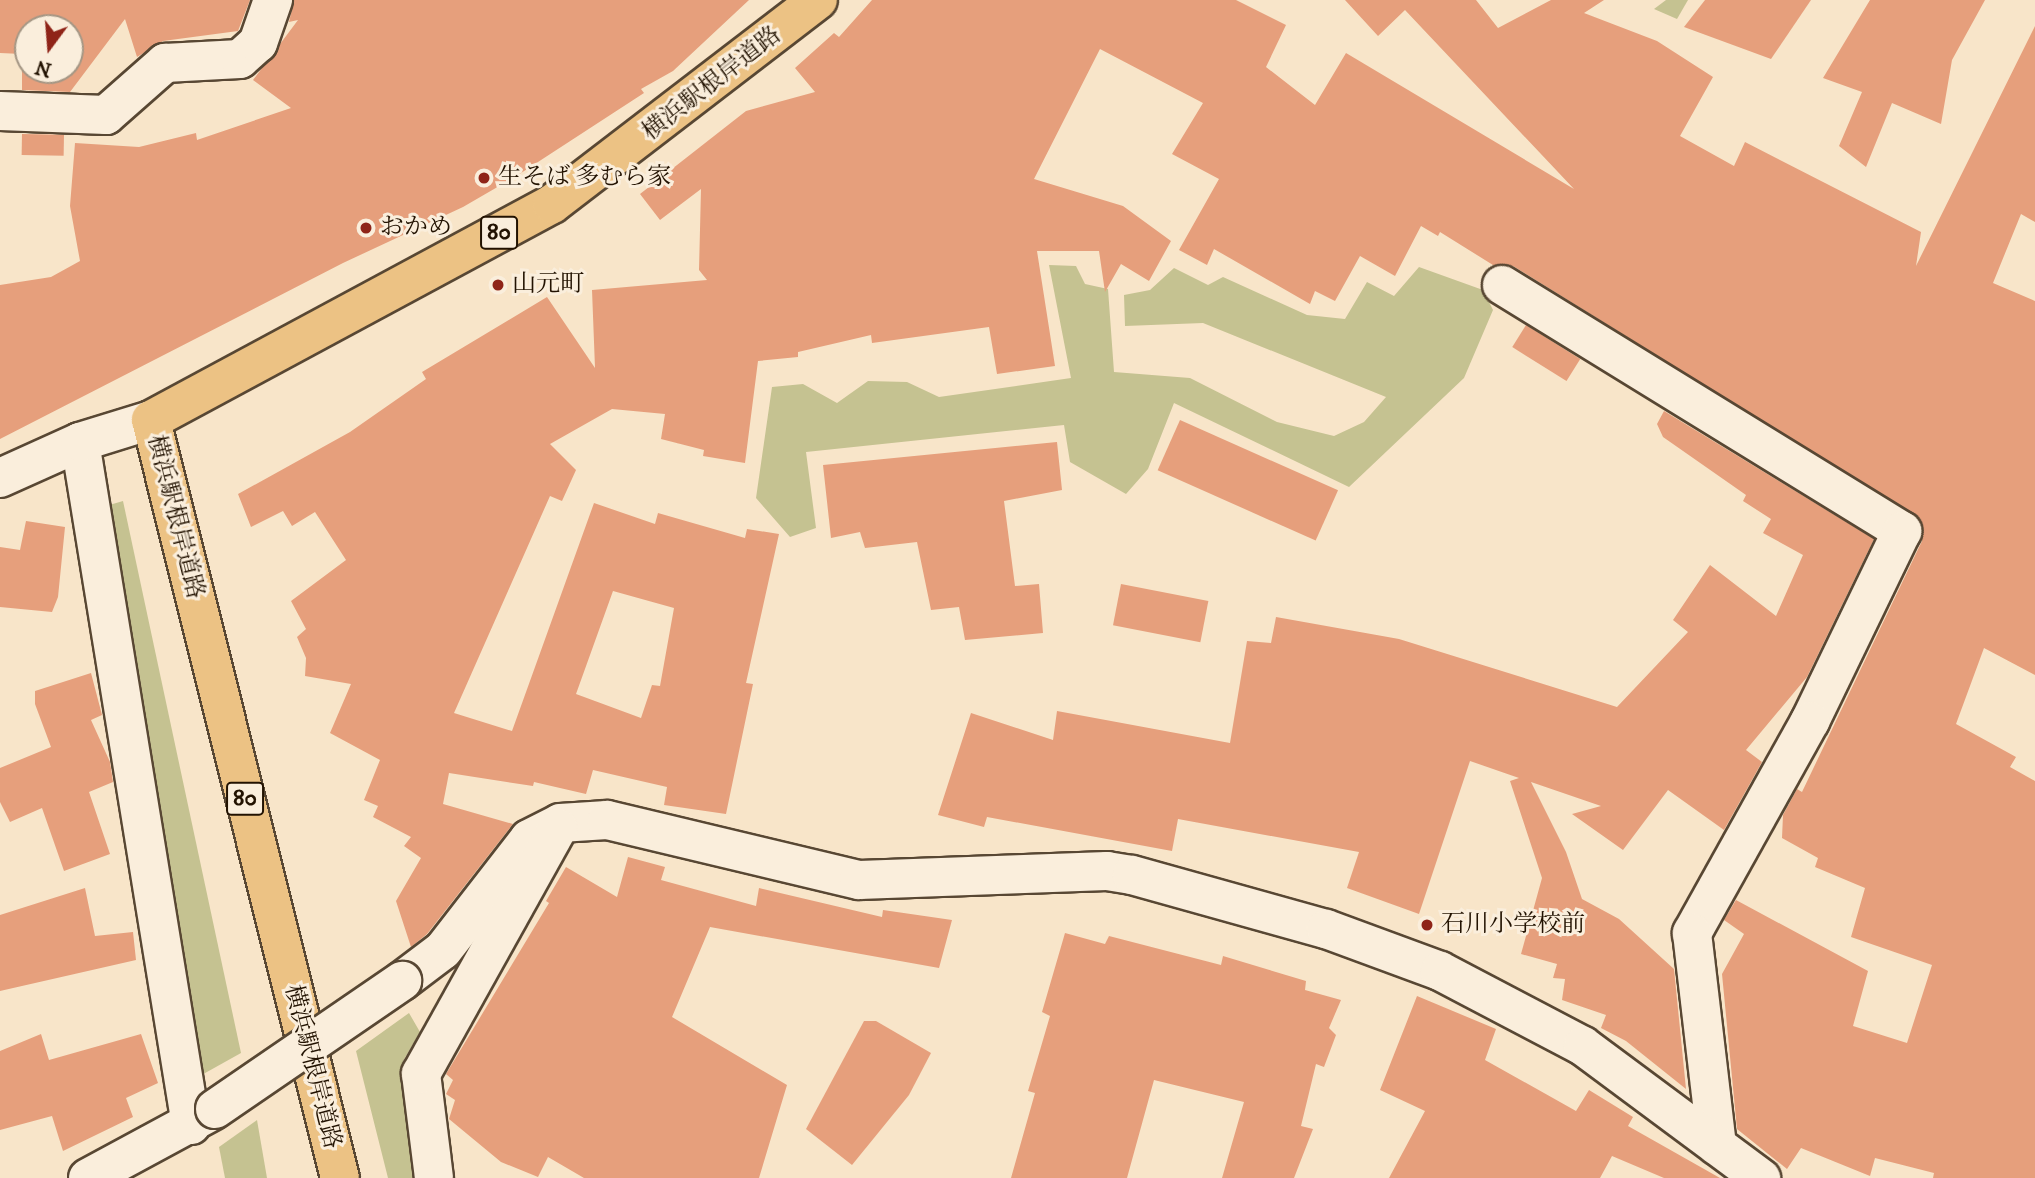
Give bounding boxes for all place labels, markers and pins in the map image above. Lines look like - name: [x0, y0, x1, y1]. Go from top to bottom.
- place label: 生そば 多むら家: [498, 164, 671, 192]
- marker: 生そば 多むら家: [476, 170, 492, 186]
- place label: おかめ: [380, 214, 452, 242]
- marker: おかめ: [358, 220, 374, 236]
- place label: 山元町: [512, 271, 584, 299]
- marker: 山元町: [490, 277, 506, 293]
- place label: 石川小学校前: [1441, 911, 1585, 939]
- marker: 石川小学校前: [1419, 917, 1435, 933]

